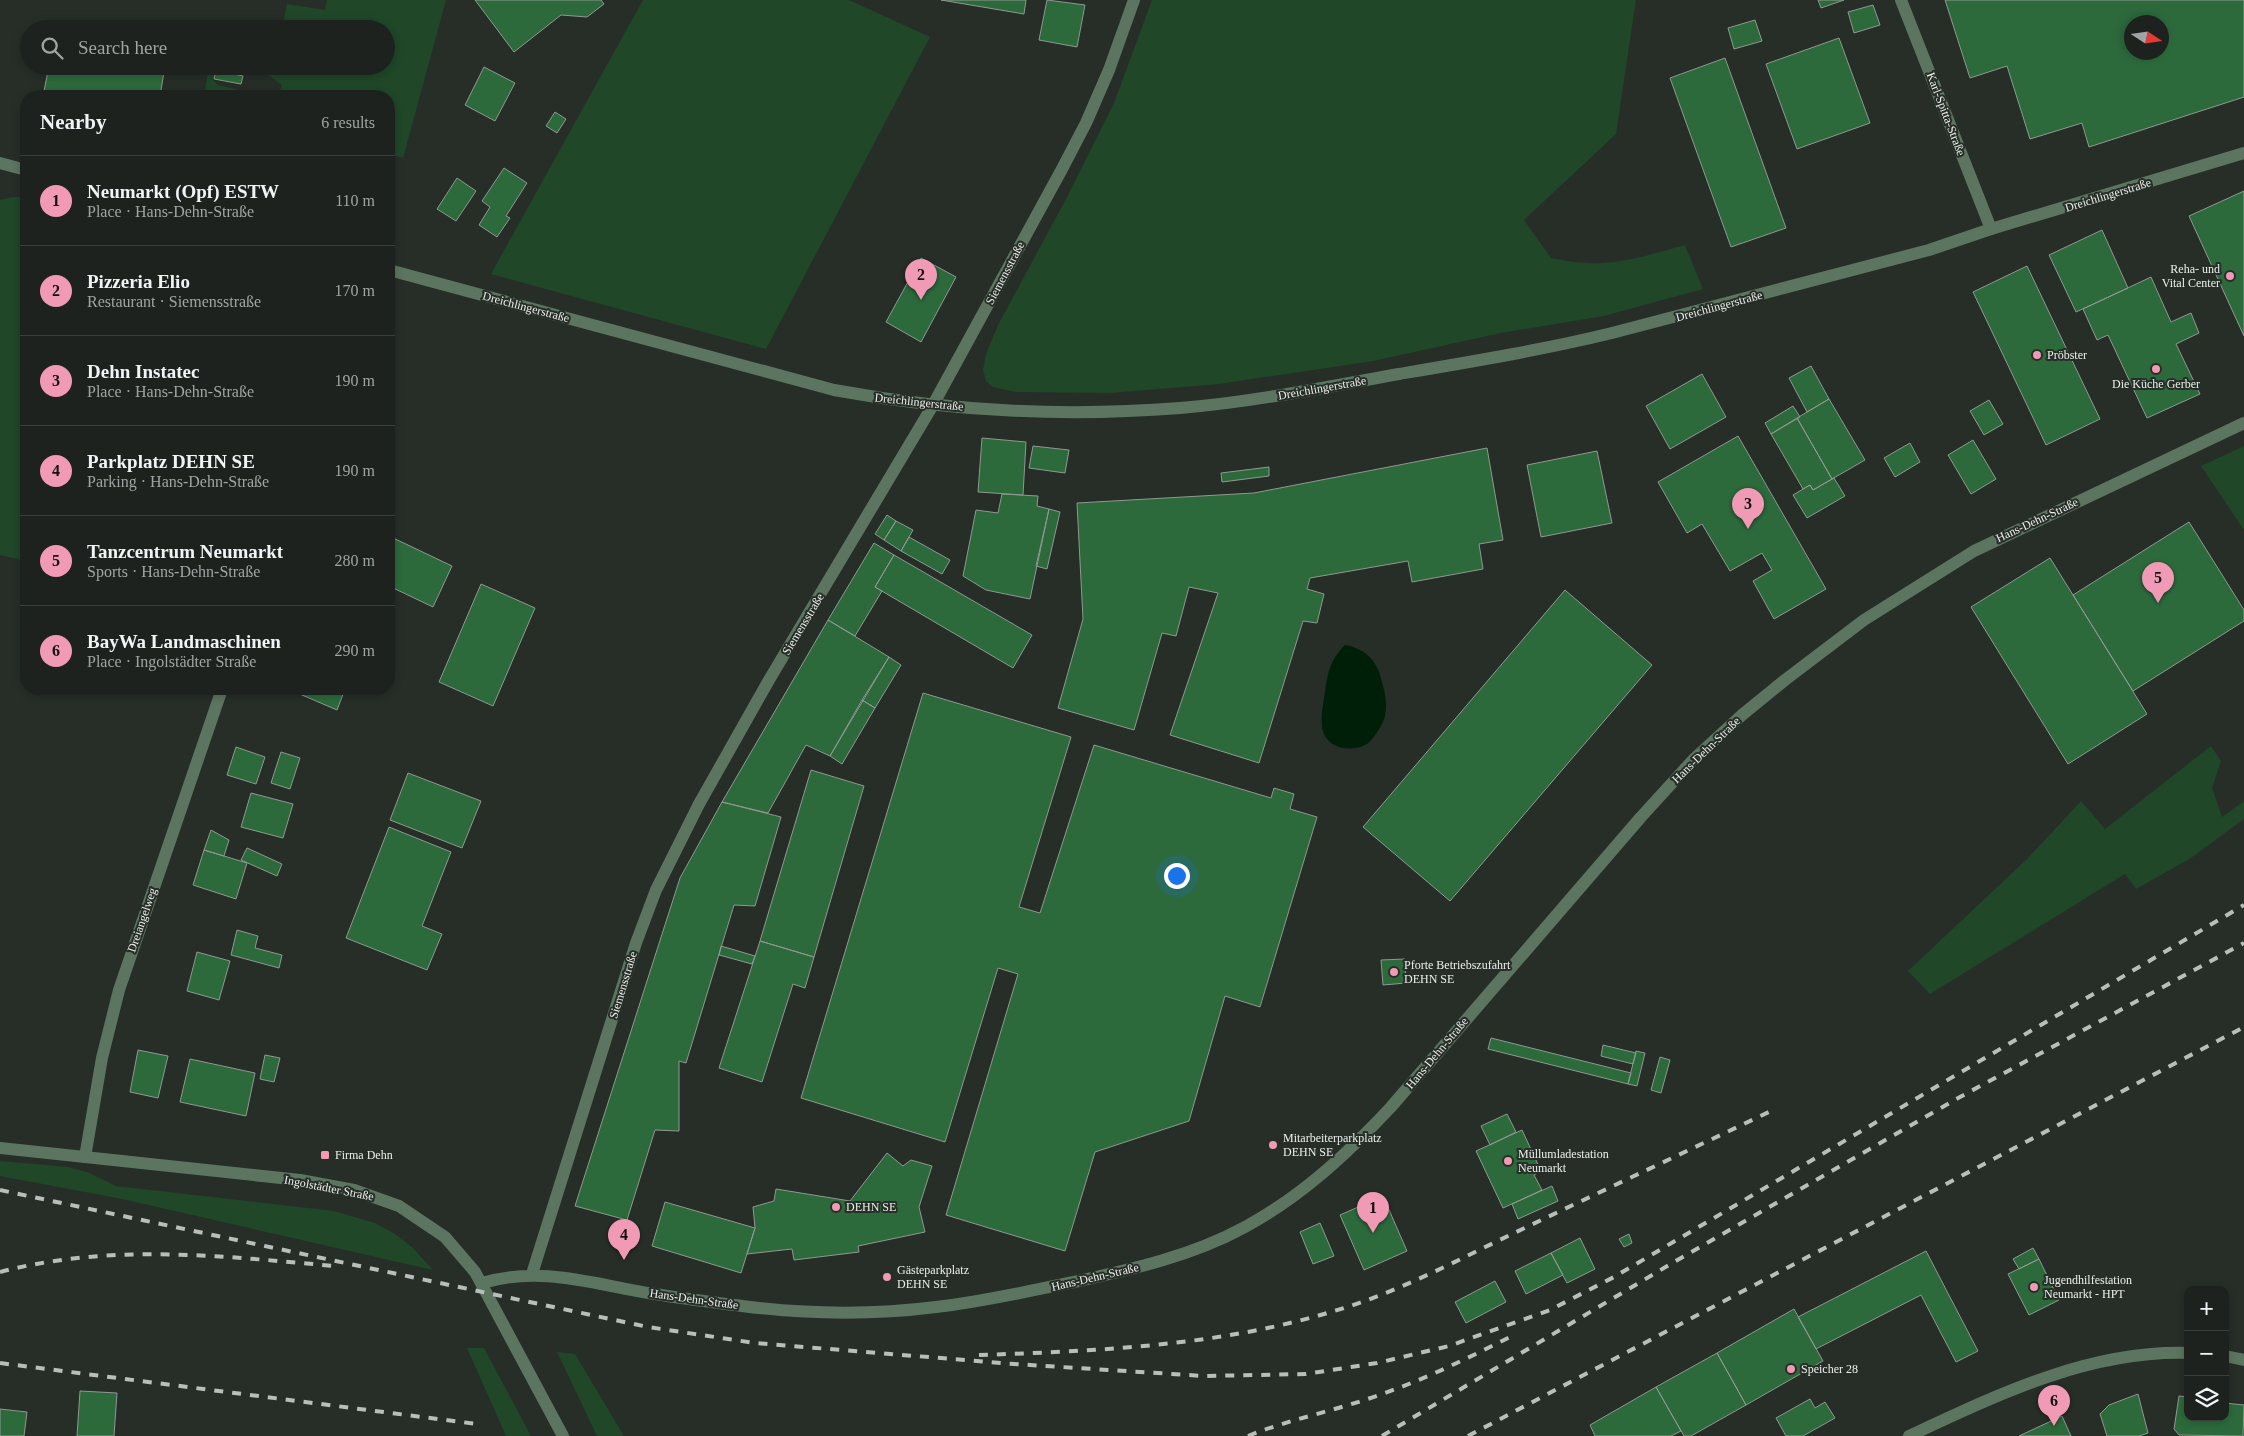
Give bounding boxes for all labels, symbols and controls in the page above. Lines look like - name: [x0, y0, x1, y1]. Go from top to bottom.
- north arrow: [2124, 15, 2169, 60]
- search box: [20, 20, 395, 75]
- icon: search: [38, 34, 66, 62]
- text: Search here: [78, 37, 167, 58]
- street label: Karl-Spitta-Straße: [1924, 70, 1968, 158]
- text: Nearby: [40, 110, 107, 134]
- text: 6 results: [321, 114, 375, 131]
- street label: Dreichlingerstraße: [2063, 175, 2153, 215]
- text: Neumarkt (Opf) ESTW: [87, 181, 279, 202]
- text: 1: [52, 192, 60, 209]
- text: 110 m: [335, 192, 375, 209]
- text: Place · Hans-Dehn-Straße: [87, 203, 254, 220]
- street label: Siemensstraße: [983, 239, 1027, 307]
- pin: 2: [905, 259, 937, 300]
- place label: Reha- und Vital Center: [2162, 262, 2220, 290]
- marker: Reha- und Vital Center: [2224, 270, 2236, 282]
- text: Pizzeria Elio: [87, 271, 190, 292]
- text: 2: [52, 282, 60, 299]
- text: 170 m: [335, 282, 375, 299]
- street label: Dreichlingerstraße: [1674, 288, 1764, 324]
- street label: Dreichlingerstraße: [481, 289, 571, 325]
- text: Restaurant · Siemensstraße: [87, 293, 261, 310]
- place label: Pröbster: [2047, 348, 2087, 362]
- marker: Pröbster: [2031, 349, 2043, 361]
- text: Dehn Instatec: [87, 361, 199, 382]
- marker: Die Küche Gerber: [2150, 363, 2162, 375]
- text: 3: [52, 372, 60, 389]
- text: 190 m: [335, 372, 375, 389]
- street label: Dreichlingerstraße: [1277, 373, 1367, 403]
- place label: Die Küche Gerber: [2112, 377, 2200, 391]
- text: Place · Hans-Dehn-Straße: [87, 383, 254, 400]
- street label: Dreichlingerstraße: [874, 390, 964, 414]
- text: Parkplatz DEHN SE: [87, 451, 255, 472]
- text: 4: [52, 462, 60, 479]
- text: 190 m: [335, 462, 375, 479]
- text: Parking · Hans-Dehn-Straße: [87, 473, 269, 490]
- pin: 3: [1732, 488, 1764, 529]
- street label: Hans-Dehn-Straße: [1994, 495, 2080, 545]
- text: Tanzcentrum Neumarkt: [87, 541, 283, 562]
- text: 5: [52, 552, 60, 569]
- text: 280 m: [335, 552, 375, 569]
- pin: 5: [2142, 562, 2174, 603]
- text: Sports · Hans-Dehn-Straße: [87, 563, 260, 580]
- street label: Siemensstraße: [779, 591, 827, 657]
- text: BayWa Landmaschinen: [87, 631, 281, 652]
- text: 6: [52, 642, 60, 659]
- text: 290 m: [335, 642, 375, 659]
- text: Place · Ingolstädter Straße: [87, 653, 256, 670]
- street label: Hans-Dehn-Straße: [1669, 714, 1743, 786]
- your location: [1164, 863, 1190, 889]
- street label: Dreiangelweg: [124, 886, 160, 954]
- street label: Siemensstraße: [606, 950, 640, 1020]
- place label: Pforte Betriebszufahrt DEHN SE: [1404, 958, 1511, 986]
- marker: Pforte Betriebszufahrt DEHN SE: [1388, 966, 1400, 978]
- street label: Hans-Dehn-Straße: [1403, 1014, 1471, 1092]
- place label: Mitarbeiterparkplatz DEHN SE: [1283, 1131, 1382, 1159]
- marker: Mitarbeiterparkplatz DEHN SE: [1267, 1139, 1279, 1151]
- place label: Müllumladestation Neumarkt: [1518, 1147, 1609, 1175]
- place label: Firma Dehn: [335, 1148, 393, 1162]
- marker: Firma Dehn: [319, 1149, 331, 1161]
- marker: Müllumladestation Neumarkt: [1502, 1155, 1514, 1167]
- street label: Ingolstädter Straße: [283, 1172, 375, 1204]
- pin: 1: [1357, 1192, 1389, 1233]
- place label: DEHN SE: [846, 1200, 896, 1214]
- marker: DEHN SE: [830, 1201, 842, 1213]
- pin: 4: [608, 1219, 640, 1260]
- street label: Hans-Dehn-Straße: [1050, 1260, 1140, 1294]
- place label: Gästeparkplatz DEHN SE: [897, 1263, 969, 1291]
- marker: Gästeparkplatz DEHN SE: [881, 1271, 893, 1283]
- place label: Jugendhilfestation Neumarkt - HPT: [2044, 1273, 2132, 1301]
- marker: Jugendhilfestation Neumarkt - HPT: [2028, 1281, 2040, 1293]
- street label: Hans-Dehn-Straße: [649, 1286, 739, 1312]
- map controls: [2184, 1286, 2229, 1421]
- button: +: [2184, 1286, 2229, 1331]
- button: −: [2184, 1331, 2229, 1376]
- place label: Speicher 28: [1801, 1362, 1858, 1376]
- marker: Speicher 28: [1785, 1363, 1797, 1375]
- button: layers: [2184, 1376, 2229, 1421]
- pin: 6: [2038, 1385, 2070, 1426]

